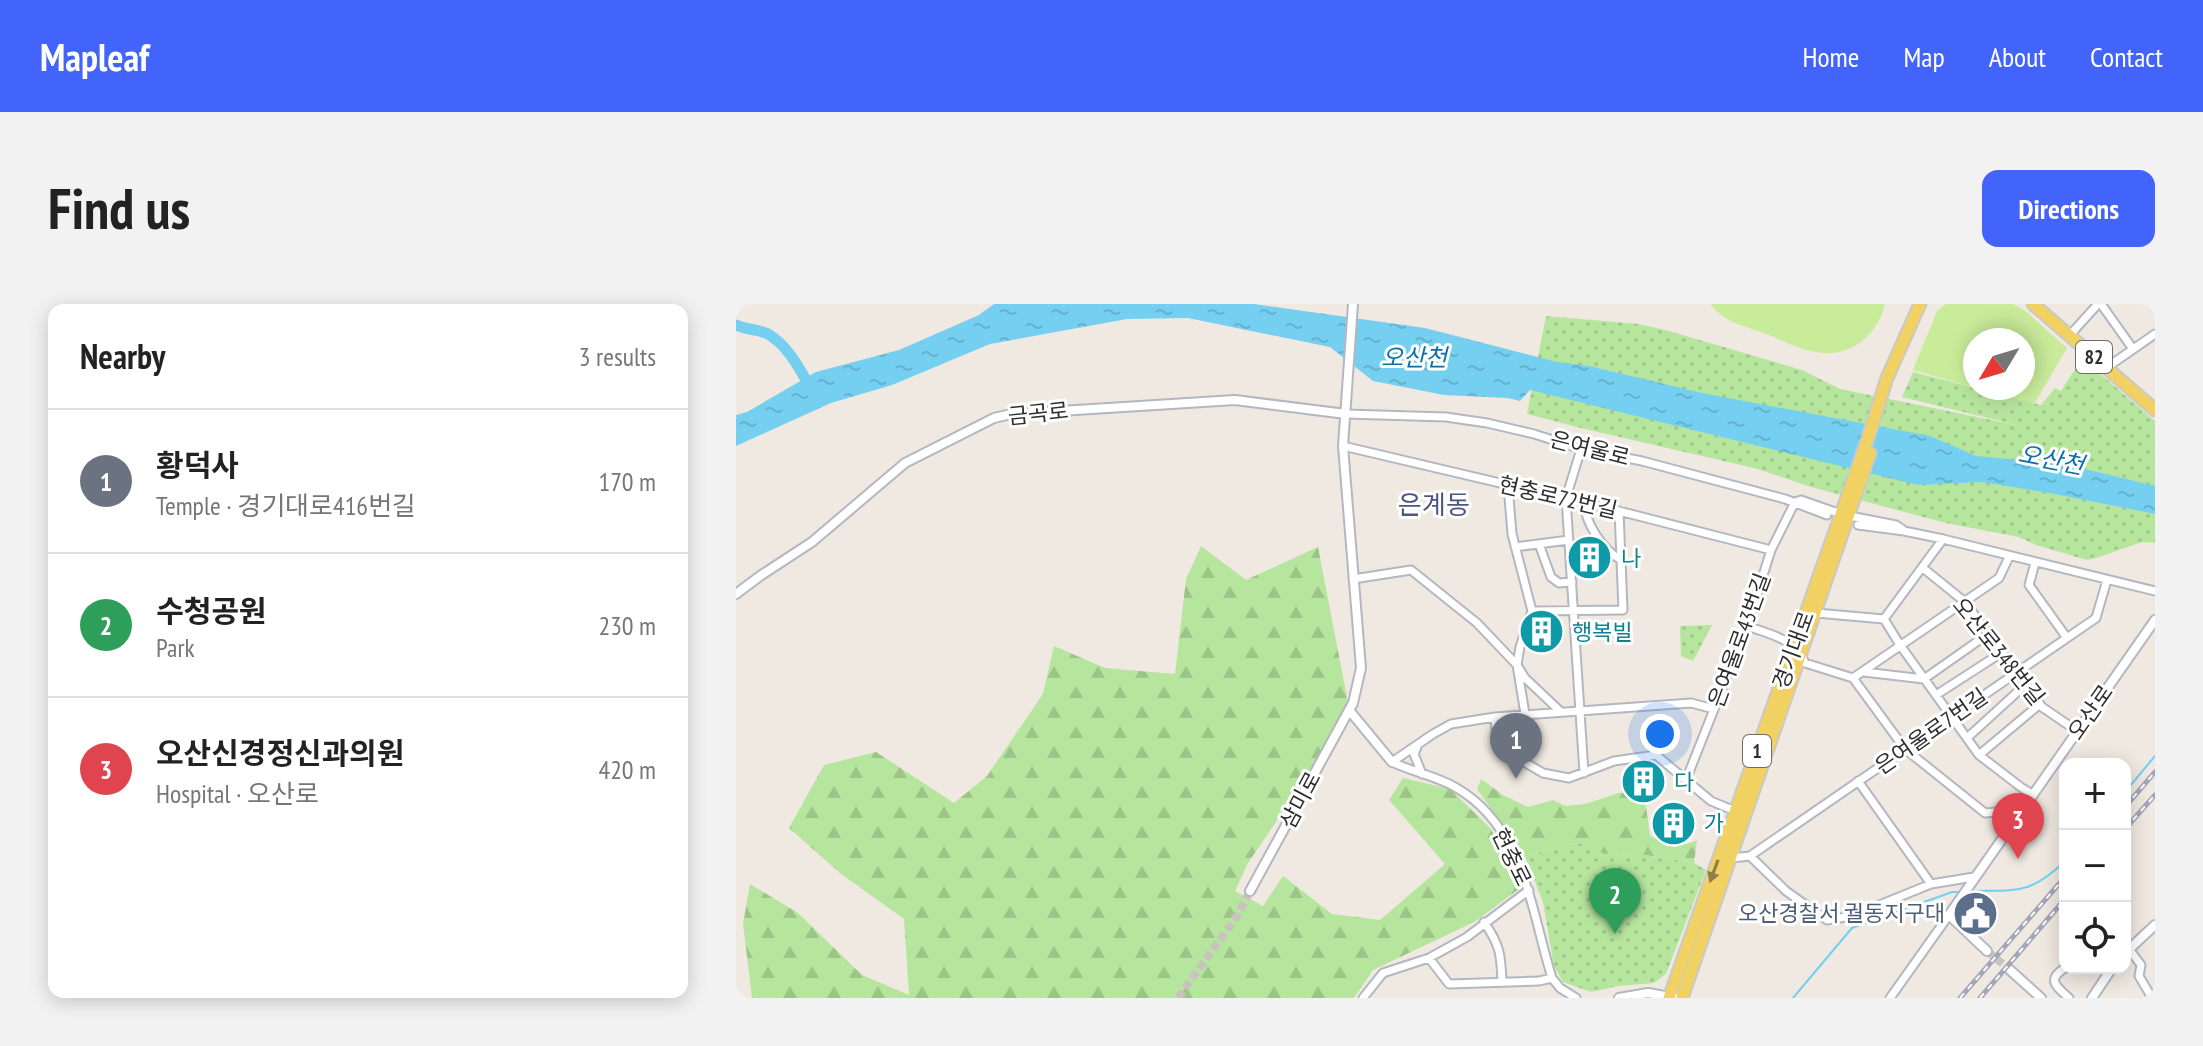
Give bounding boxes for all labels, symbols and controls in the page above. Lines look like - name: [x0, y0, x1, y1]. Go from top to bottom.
- text: Mapleaf: [40, 32, 149, 81]
- text: Home: [1803, 38, 1859, 75]
- text: Map: [1903, 38, 1945, 75]
- text: About: [1989, 38, 2046, 75]
- text: Contact: [2090, 38, 2163, 75]
- button: Directions: [1982, 170, 2155, 247]
- text: Find us: [48, 172, 190, 244]
- north arrow: [1963, 328, 2035, 400]
- text: Nearby: [80, 334, 165, 378]
- text: 3 results: [579, 340, 656, 373]
- road number: 82: [2076, 341, 2112, 373]
- water label: 오산천: [1381, 342, 1450, 373]
- street label: 금곡로: [1006, 396, 1070, 430]
- street label: 은여울로: [1547, 425, 1633, 471]
- water label: 오산천: [2016, 438, 2089, 482]
- text: 황덕사: [156, 445, 239, 484]
- text: 1: [100, 465, 112, 498]
- text: 170 m: [598, 465, 656, 498]
- street label: 현충로72번길: [1496, 470, 1620, 524]
- district label: 은계동: [1398, 488, 1470, 521]
- text: Temple · 경기대로416번길: [156, 489, 416, 522]
- building icon: 나: [1566, 534, 1614, 582]
- place label: 나: [1621, 544, 1641, 572]
- street label: 은여울로43번길: [1702, 569, 1776, 711]
- text: 수청공원: [156, 591, 266, 630]
- street label: 오산로348번길: [1947, 591, 2051, 711]
- street label: 경기대로: [1766, 607, 1820, 693]
- building icon: 행복빌: [1517, 608, 1565, 656]
- text: 2: [100, 609, 112, 642]
- text: 230 m: [598, 609, 656, 642]
- place label: 행복빌: [1572, 618, 1633, 646]
- text: Park: [156, 631, 195, 664]
- street label: 오산로: [2061, 679, 2119, 745]
- street label: 은여울로7번길: [1869, 682, 1993, 780]
- pin: 1: [1490, 713, 1542, 779]
- your location: [1640, 714, 1680, 754]
- text: 오산신경정신과의원: [156, 733, 404, 772]
- road number: 1: [1743, 735, 1771, 767]
- text: 3: [100, 753, 112, 786]
- text: 420 m: [598, 753, 656, 786]
- building icon: 다: [1619, 758, 1667, 806]
- map controls: [2059, 758, 2131, 974]
- button: +: [2059, 758, 2131, 830]
- street label: 삼미로: [1273, 767, 1327, 833]
- place label: 다: [1674, 768, 1694, 796]
- text: Hospital · 오산로: [156, 777, 319, 810]
- pin: 3: [1992, 793, 2044, 859]
- building icon: 가: [1649, 799, 1697, 847]
- place label: 가: [1704, 809, 1724, 837]
- street label: 현충로: [1486, 824, 1538, 890]
- button: −: [2059, 830, 2131, 902]
- one-way arrow: [1708, 859, 1720, 883]
- pin: 2: [1589, 868, 1641, 934]
- public building icon: 오산경찰서 궐동지구대: [1952, 889, 2000, 937]
- place label: 오산경찰서 궐동지구대: [1738, 899, 1945, 927]
- button: locate: [2059, 902, 2131, 974]

